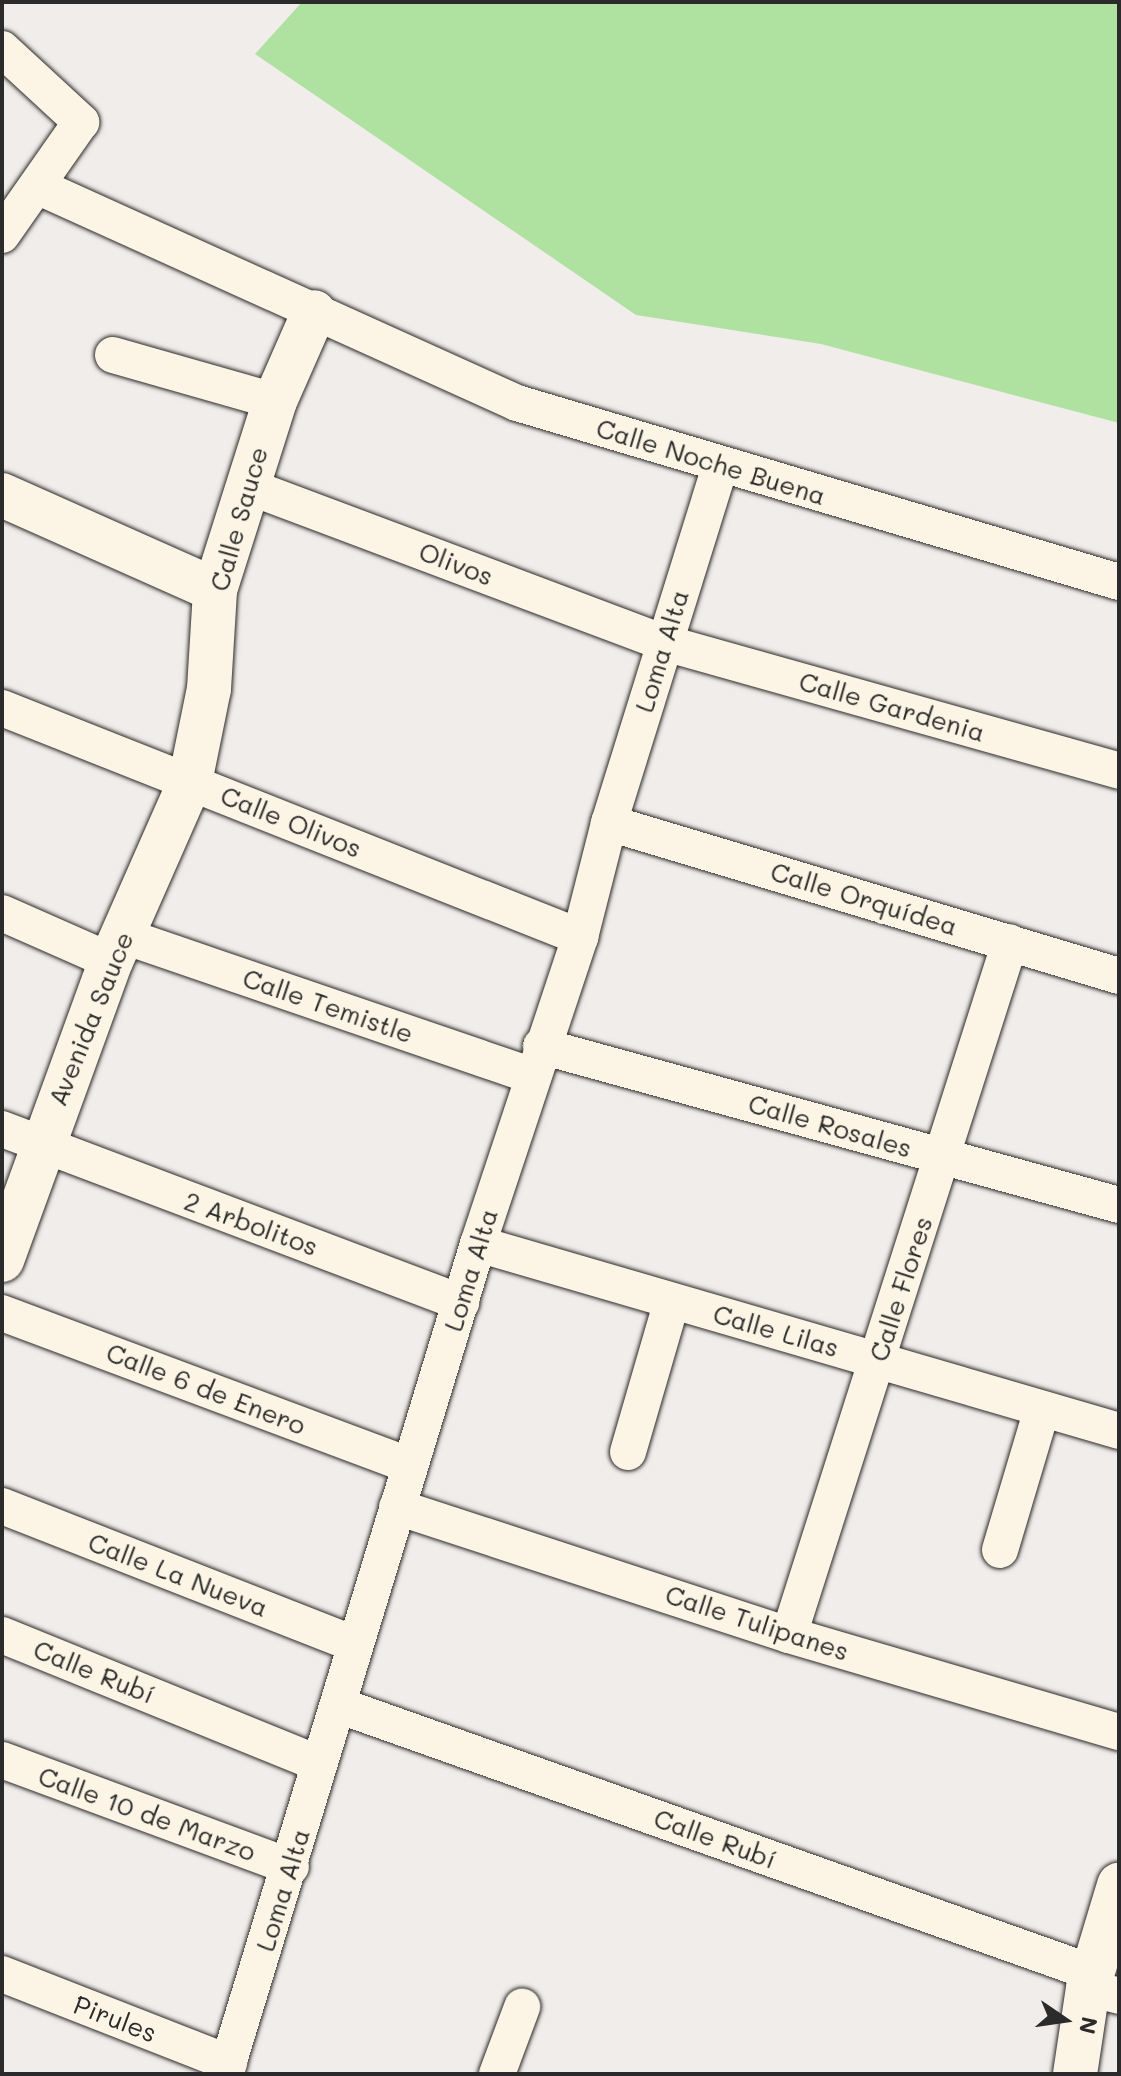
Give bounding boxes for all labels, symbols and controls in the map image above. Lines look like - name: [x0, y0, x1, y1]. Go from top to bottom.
- street label: Calle Noche Buena: [593, 412, 829, 512]
- street label: Calle Sauce: [204, 443, 274, 595]
- street label: Olivos: [415, 536, 497, 592]
- street label: Loma Alta: [629, 586, 695, 716]
- street label: Calle Gardenia: [795, 666, 989, 748]
- street label: Calle Olivos: [216, 780, 366, 864]
- street label: Calle Orquídea: [767, 856, 961, 942]
- street label: Avenida Sauce: [42, 927, 140, 1111]
- street label: Calle Temistle: [239, 962, 417, 1050]
- street label: Calle Rosales: [745, 1088, 915, 1164]
- street label: 2 Arbolitos: [180, 1185, 322, 1263]
- street label: Loma Alta: [438, 1205, 504, 1335]
- street label: Calle Flores: [863, 1213, 939, 1365]
- street label: Calle Lilas: [710, 1298, 842, 1364]
- street label: Calle 6 de Enero: [102, 1337, 310, 1441]
- street label: Calle La Nueva: [84, 1526, 272, 1624]
- street label: Calle Tulipanes: [661, 1579, 853, 1667]
- street label: Calle Rubí: [29, 1634, 159, 1710]
- street label: Calle 10 de Marzo: [34, 1760, 260, 1868]
- street label: Calle Rubí: [650, 1802, 780, 1876]
- street label: Loma Alta: [250, 1825, 316, 1955]
- north arrow: [1025, 1980, 1105, 2060]
- street label: Pirules: [69, 1989, 161, 2049]
- text: N: [1073, 2014, 1105, 2037]

